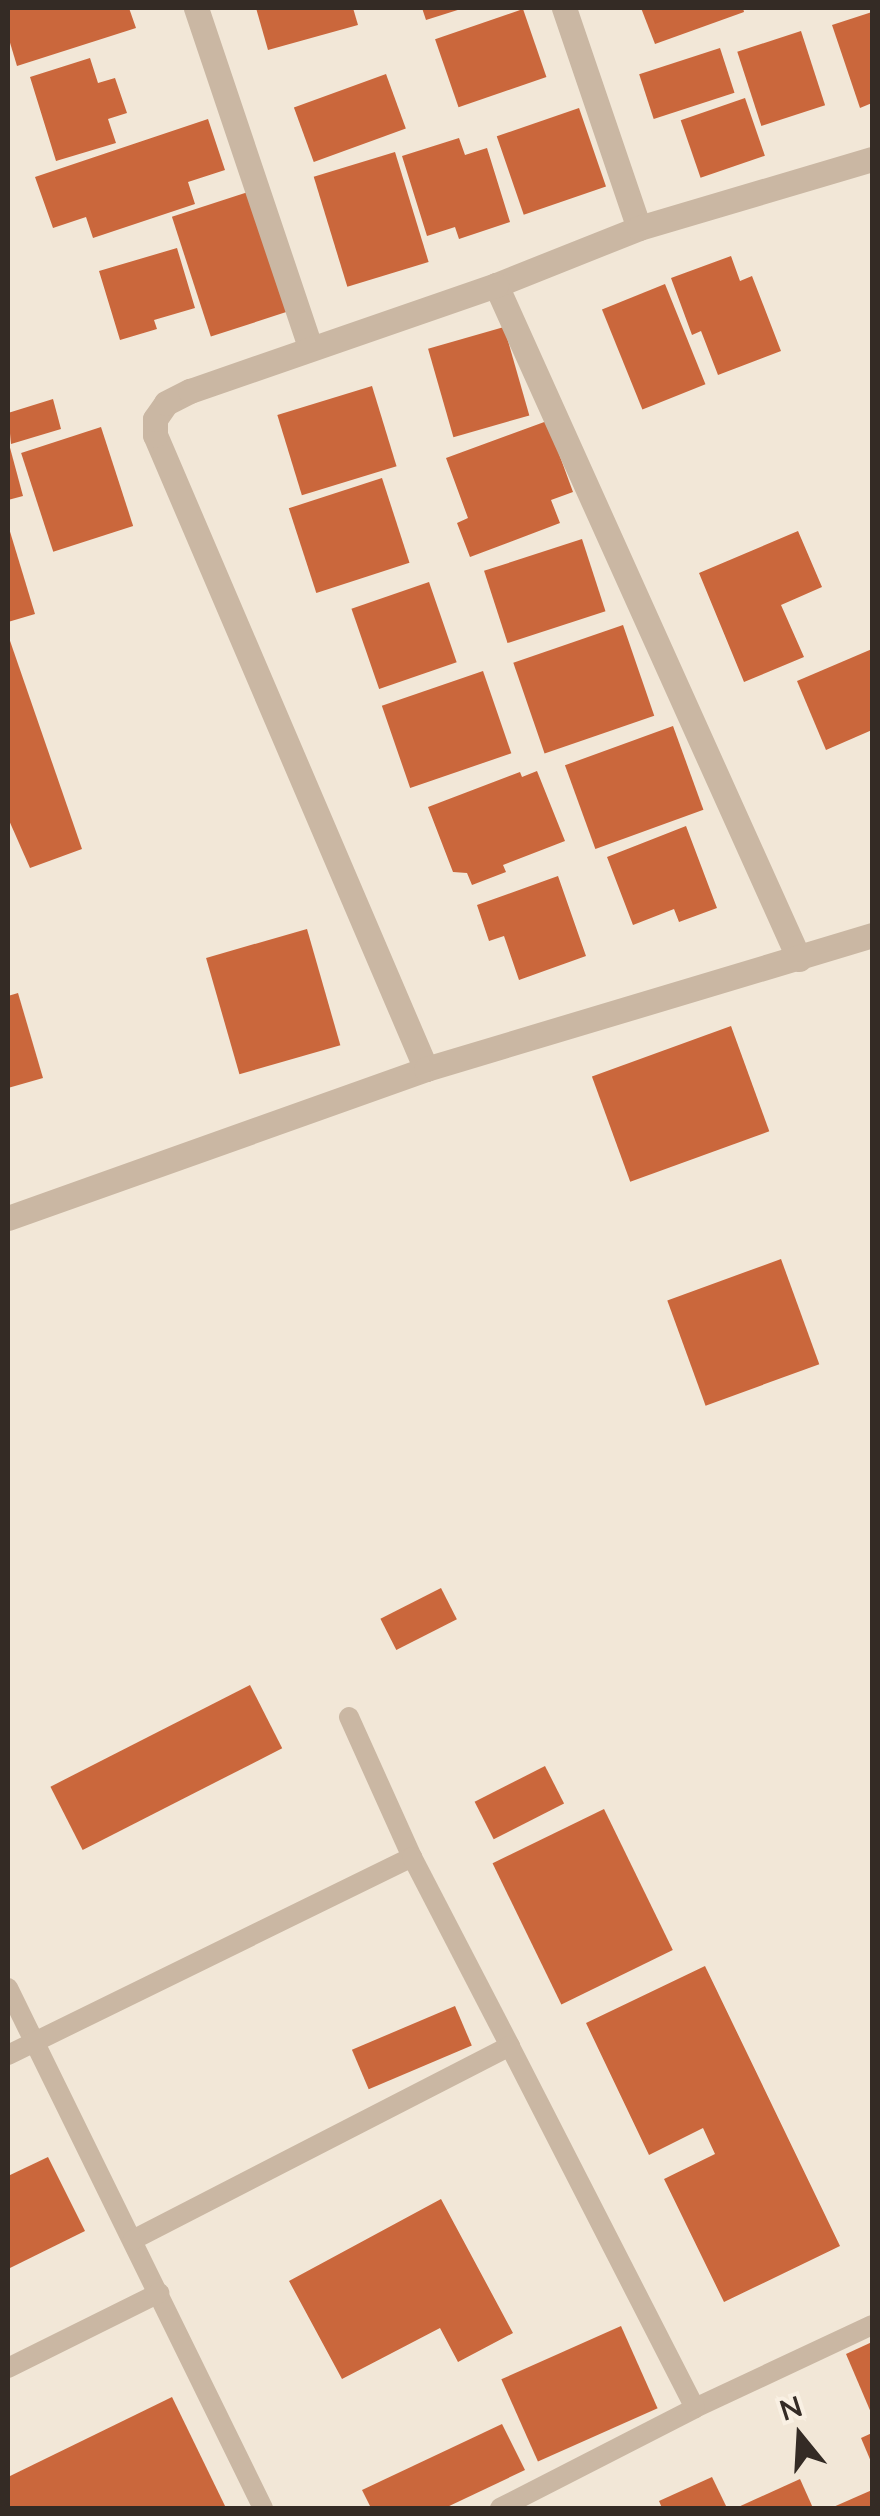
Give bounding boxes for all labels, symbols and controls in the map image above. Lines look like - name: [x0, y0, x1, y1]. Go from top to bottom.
- north arrow: [750, 2386, 850, 2486]
- text: N: [775, 2388, 806, 2427]

